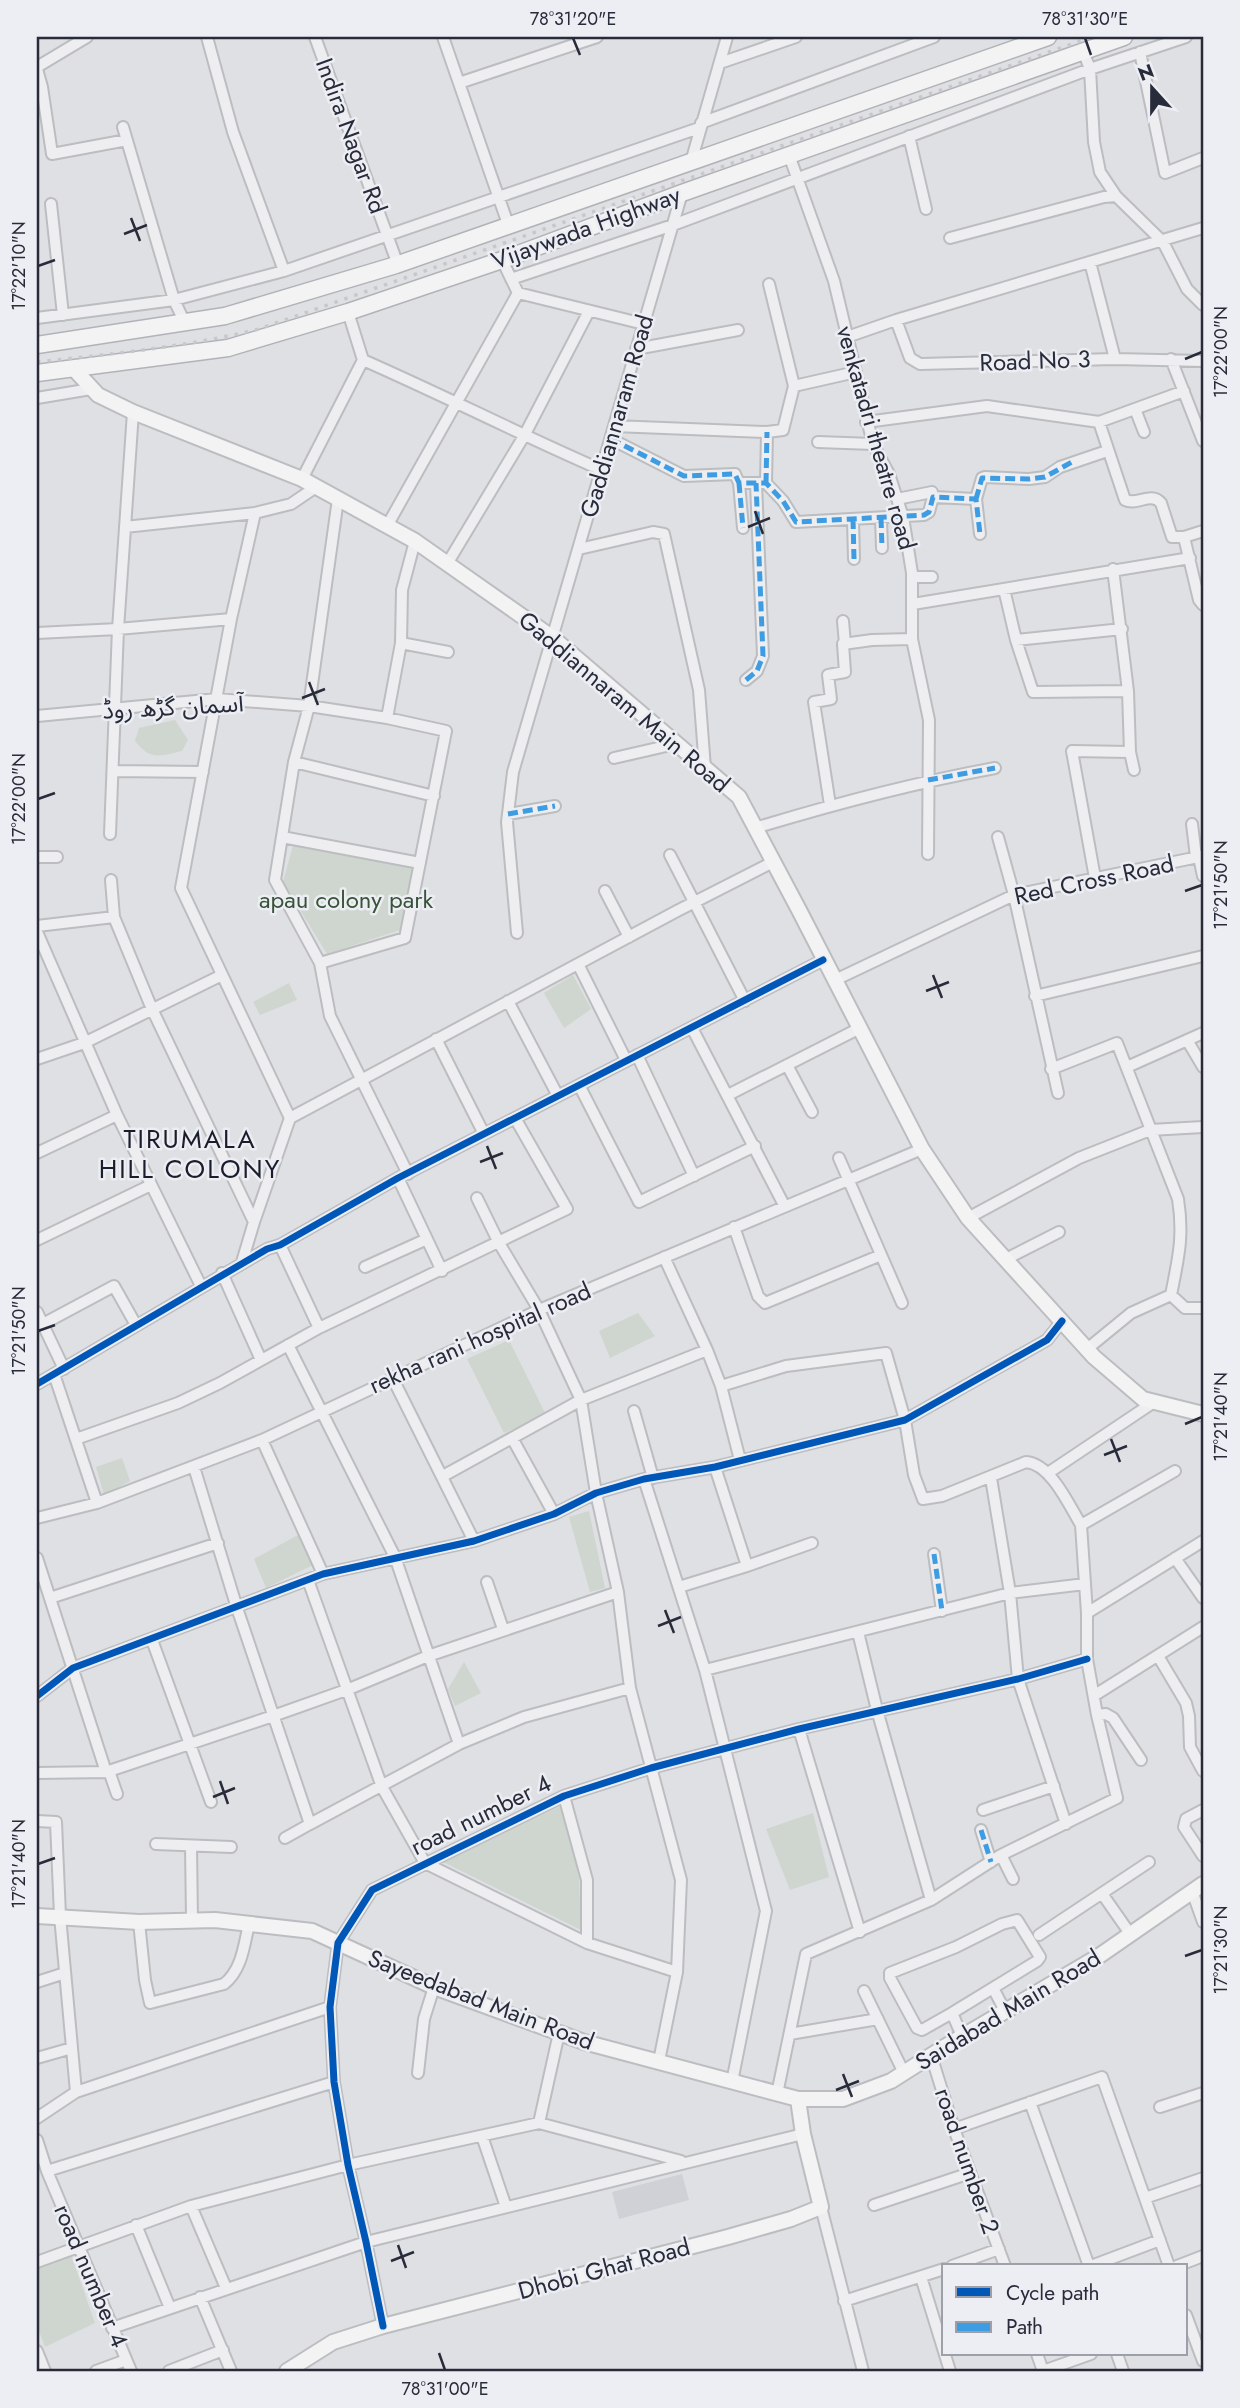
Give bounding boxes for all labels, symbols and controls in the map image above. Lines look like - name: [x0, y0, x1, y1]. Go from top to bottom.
- text: 78°31'20"E: [530, 6, 616, 32]
- text: 78°31'30"E: [1042, 6, 1128, 32]
- north arrow: [1118, 52, 1188, 122]
- street label: Indira Nagar Rd: [307, 53, 396, 219]
- text: N: [1134, 57, 1158, 88]
- street label: Vijaywada Highway: [486, 177, 686, 278]
- text: 17°22'10"N: [6, 221, 32, 311]
- text: 17°22'00"N: [1208, 306, 1234, 398]
- street label: Gaddiannaram Road: [571, 310, 662, 521]
- street label: venkatadri theatre road: [828, 322, 925, 554]
- street label: Road No 3: [979, 341, 1091, 380]
- street label: Gaddiannaram Main Road: [511, 603, 738, 801]
- street label: آسمان گڑھ روڈ: [101, 685, 246, 728]
- text: 17°22'00"N: [6, 753, 32, 845]
- text: 17°21'50"N: [1208, 840, 1234, 930]
- street label: Red Cross Road: [1011, 846, 1177, 914]
- park label: apau colony park: [259, 882, 433, 917]
- district label: TIRUMALA HILL COLONY: [99, 1120, 281, 1188]
- street label: rekha rani hospital road: [363, 1273, 596, 1402]
- text: 17°21'50"N: [6, 1286, 32, 1376]
- text: 17°21'40"N: [1208, 1372, 1234, 1462]
- street label: road number 4: [404, 1765, 557, 1864]
- text: 17°21'40"N: [6, 1819, 32, 1909]
- text: 17°21'30"N: [1208, 1906, 1234, 1994]
- street label: Sayeedabad Main Road: [363, 1940, 599, 2059]
- street label: Saidabad Main Road: [908, 1940, 1107, 2079]
- street label: road number 2: [926, 2083, 1009, 2239]
- street label: road number 4: [46, 2199, 137, 2353]
- street label: Dhobi Ghat Road: [514, 2229, 694, 2308]
- legend: [942, 2264, 1188, 2356]
- text: Cycle path: [1006, 2278, 1099, 2308]
- text: Path: [1006, 2312, 1043, 2342]
- text: 78°31'00"E: [401, 2376, 489, 2402]

